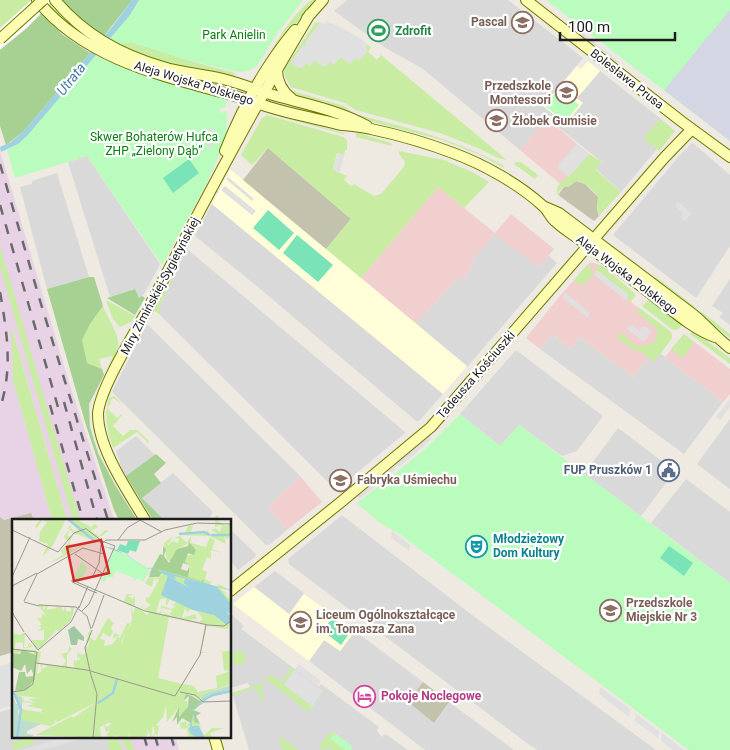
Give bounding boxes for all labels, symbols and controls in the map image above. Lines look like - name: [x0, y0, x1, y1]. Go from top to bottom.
- school or university icon: Pascal: [511, 10, 535, 34]
- scale bar: [560, 10, 675, 42]
- place label: Pascal: [471, 15, 507, 29]
- text: 100 m: [568, 18, 610, 36]
- sports icon: Zdrofit: [367, 19, 391, 43]
- place label: Zdrofit: [395, 24, 431, 38]
- park label: Park Anielin: [202, 28, 266, 42]
- street label: Bolesława Prusa: [588, 46, 666, 112]
- street label: Aleja Wojska Polskiego: [133, 58, 255, 108]
- water label: Utrata: [53, 60, 89, 98]
- place label: Przedszkole Montessori: [485, 79, 552, 107]
- school or university icon: Przedszkole Montessori: [555, 81, 579, 105]
- school or university icon: Żłobek Gumisie: [484, 109, 508, 133]
- place label: Żłobek Gumisie: [512, 113, 597, 128]
- park label: Skwer Bohaterów Hufca ZHP „Zielony Dąb”: [90, 130, 218, 158]
- street label: Miry Zimińskiej-Sygietyńskiej: [118, 215, 202, 357]
- street label: Aleja Wojska Polskiego: [573, 232, 681, 318]
- street label: Tadeusza Kościuszki: [434, 328, 518, 422]
- public building icon: FUP Pruszków 1: [656, 458, 680, 482]
- place label: FUP Pruszków 1: [564, 463, 652, 477]
- school or university icon: Fabryka Uśmiechu: [329, 468, 353, 492]
- place label: Fabryka Uśmiechu: [357, 473, 457, 487]
- inset map: [12, 519, 231, 738]
- place label: Młodzieżowy Dom Kultury: [493, 532, 565, 560]
- theatre icon: Młodzieżowy Dom Kultury: [465, 534, 489, 558]
- place label: Przedszkole Miejskie Nr 3: [626, 596, 697, 624]
- school or university icon: Przedszkole Miejskie Nr 3: [598, 598, 622, 622]
- place label: Liceum Ogólnokształcące im. Tomasza Zana: [316, 608, 456, 636]
- school or university icon: Liceum Ogólnokształcące im. Tomasza Zana: [288, 610, 312, 634]
- hotel icon: Pokoje Noclegowe: [353, 684, 377, 708]
- place label: Pokoje Noclegowe: [381, 689, 482, 703]

